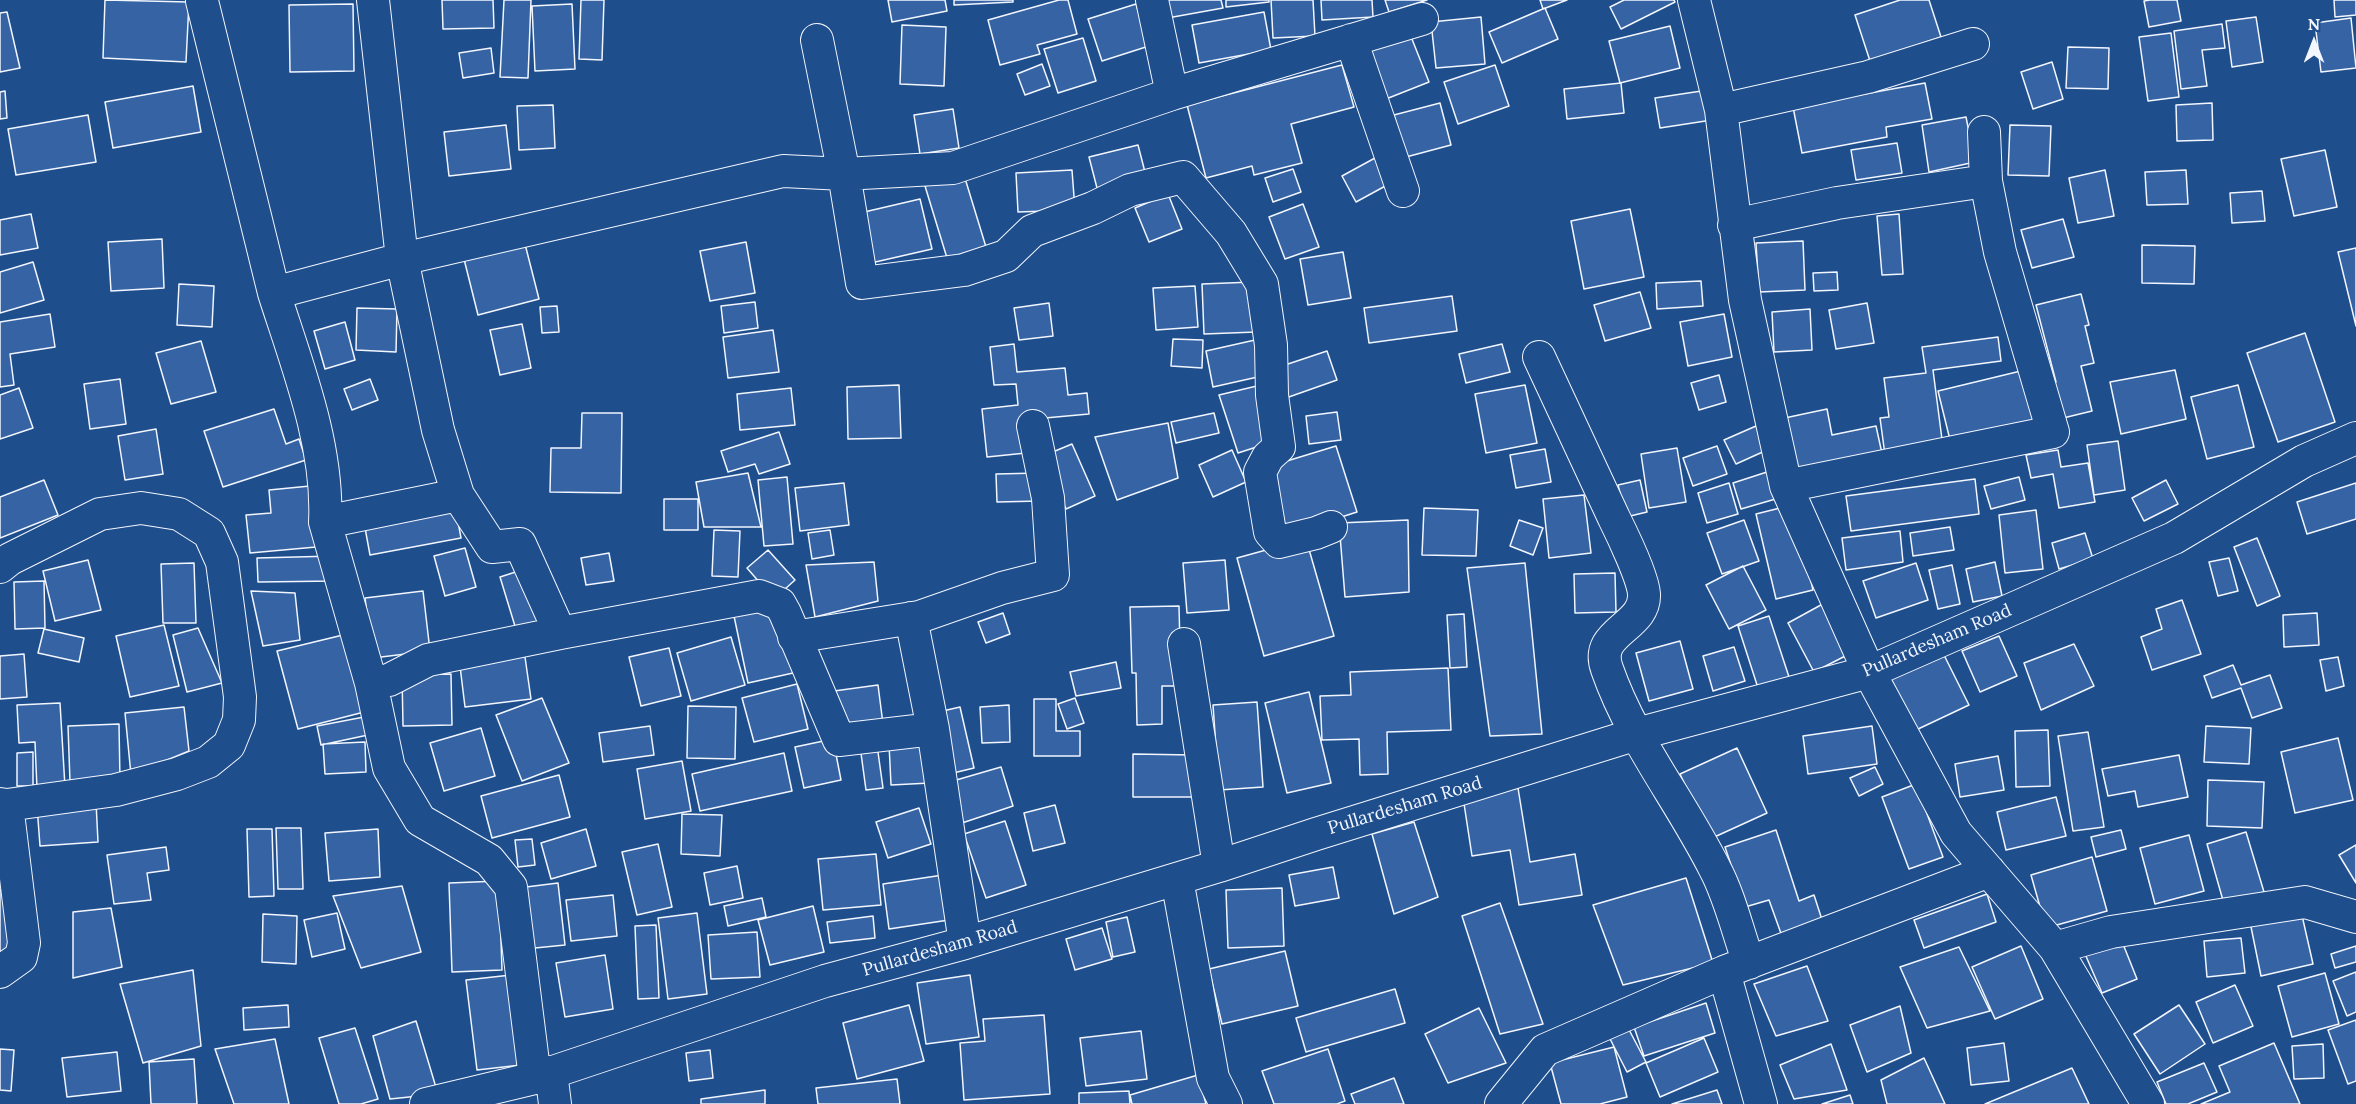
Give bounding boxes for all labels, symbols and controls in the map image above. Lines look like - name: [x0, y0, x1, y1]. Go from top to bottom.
- north arrow: [2284, 12, 2344, 72]
- text: N: [2308, 14, 2320, 34]
- street label: Pullardesham Road: [1859, 600, 2015, 682]
- street label: Pullardesham Road: [1325, 772, 1485, 840]
- street label: Pullardesham Road: [860, 917, 1020, 981]

